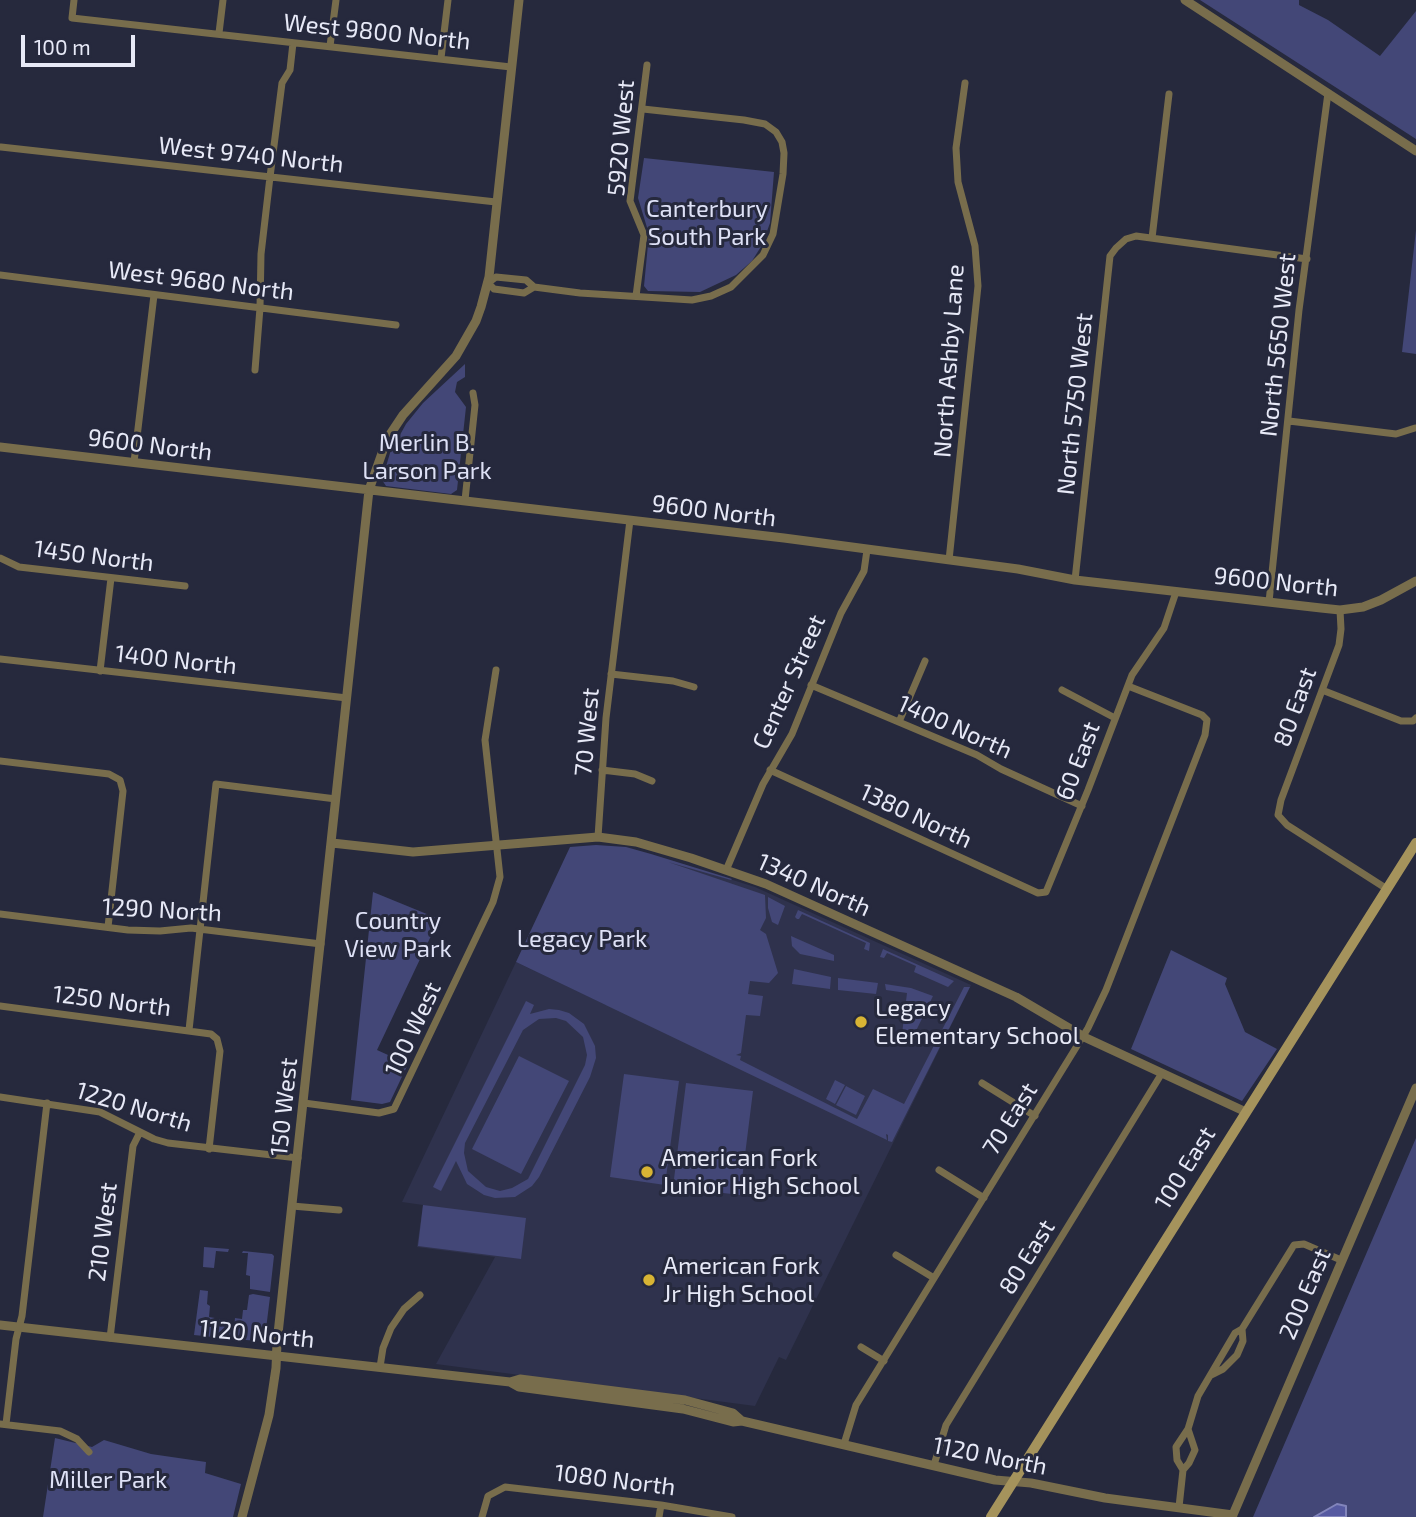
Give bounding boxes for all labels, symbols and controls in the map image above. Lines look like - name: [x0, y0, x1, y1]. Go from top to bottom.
- street label: West 9800 North: [282, 8, 472, 56]
- scale bar: [24, 21, 138, 65]
- text: 100 m: [34, 34, 91, 59]
- street label: 5920 West: [602, 79, 640, 197]
- street label: West 9740 North: [157, 131, 345, 179]
- park label: Canterbury South Park: [646, 195, 768, 251]
- street label: North 5650 West: [1254, 252, 1302, 438]
- street label: West 9680 North: [106, 255, 296, 307]
- street label: North Ashby Lane: [928, 263, 970, 459]
- street label: North 5750 West: [1051, 311, 1099, 497]
- street label: 9600 North: [86, 423, 214, 467]
- park label: Merlin B. Larson Park: [362, 429, 492, 485]
- street label: 9600 North: [650, 489, 778, 533]
- street label: 1450 North: [33, 534, 155, 578]
- street label: 9600 North: [1212, 561, 1340, 603]
- street label: Center Street: [747, 610, 831, 754]
- street label: 1400 North: [114, 639, 238, 681]
- street label: 80 East: [1267, 663, 1323, 751]
- street label: 70 West: [569, 687, 605, 777]
- street label: 1400 North: [893, 689, 1017, 765]
- street label: 60 East: [1050, 718, 1106, 804]
- street label: 1380 North: [855, 777, 977, 855]
- street label: 1340 North: [753, 847, 875, 923]
- street label: 1290 North: [101, 892, 223, 928]
- park label: Country View Park: [344, 907, 452, 963]
- park label: Legacy Park: [517, 925, 647, 953]
- street label: 100 West: [379, 977, 447, 1081]
- street label: 1250 North: [51, 979, 173, 1023]
- place label: Legacy Elementary School: [875, 994, 1080, 1050]
- marker: Legacy Elementary School: [853, 1014, 869, 1030]
- street label: 150 West: [265, 1056, 303, 1158]
- street label: 1220 North: [73, 1076, 195, 1138]
- street label: 70 East: [977, 1077, 1043, 1161]
- street label: 100 East: [1148, 1121, 1222, 1215]
- place label: American Fork Junior High School: [661, 1144, 860, 1200]
- marker: American Fork Junior High School: [639, 1164, 655, 1180]
- street label: 210 West: [83, 1181, 123, 1283]
- street label: 80 East: [993, 1214, 1061, 1300]
- street label: 200 East: [1273, 1244, 1337, 1344]
- place label: American Fork Jr High School: [663, 1252, 820, 1308]
- marker: American Fork Jr High School: [641, 1272, 657, 1288]
- street label: 1120 North: [198, 1314, 316, 1354]
- street label: 1120 North: [930, 1431, 1050, 1481]
- street label: 1080 North: [553, 1458, 677, 1502]
- park label: Miller Park: [49, 1466, 167, 1494]

